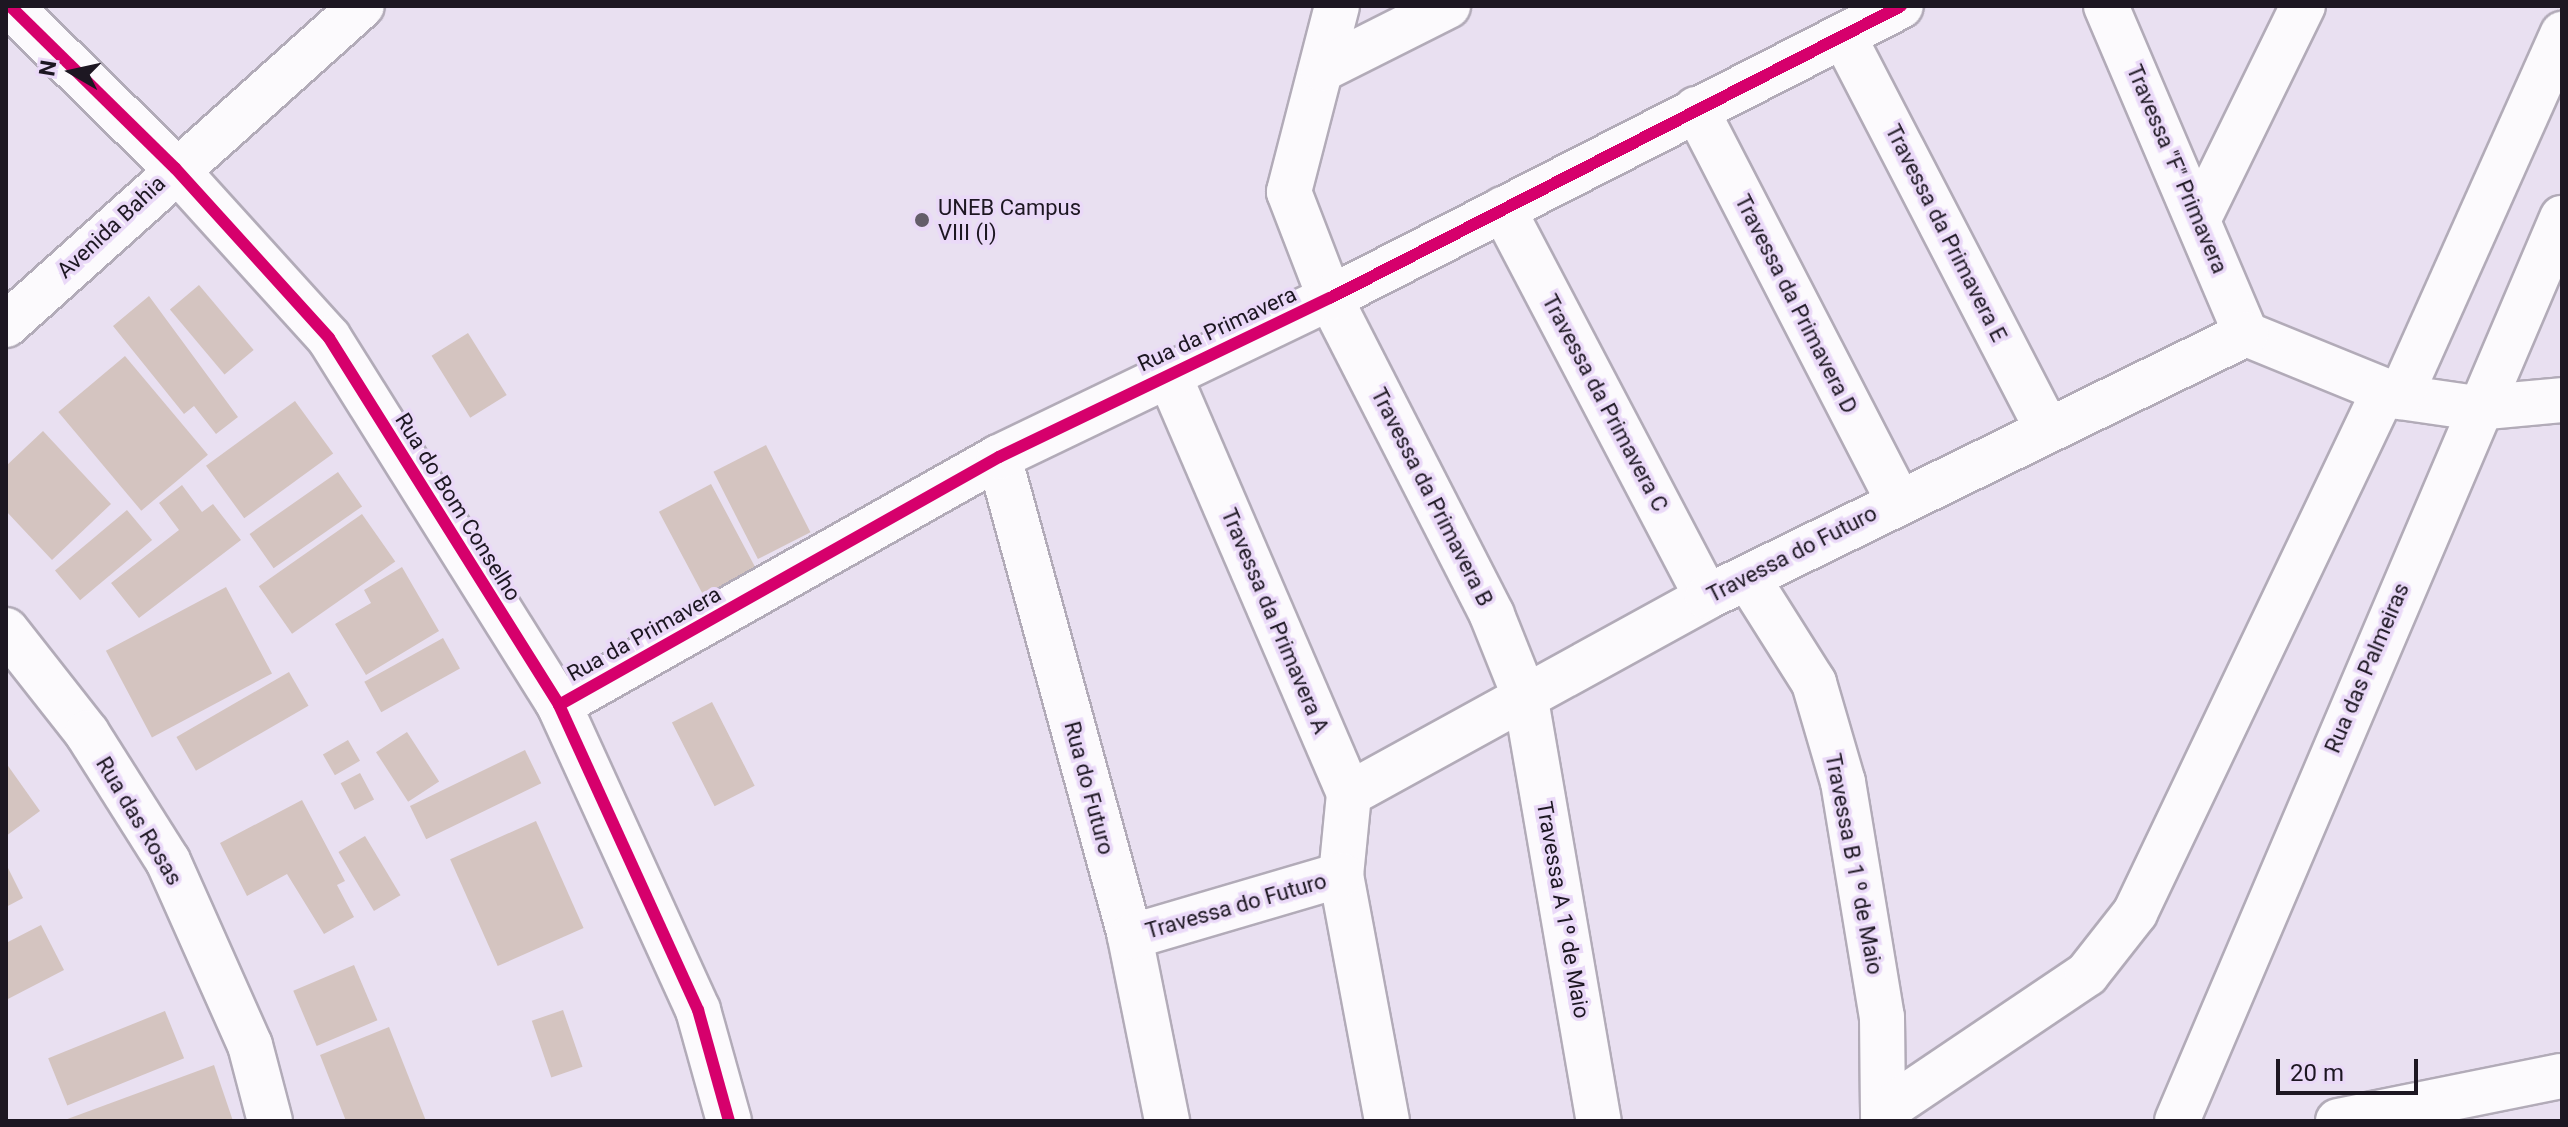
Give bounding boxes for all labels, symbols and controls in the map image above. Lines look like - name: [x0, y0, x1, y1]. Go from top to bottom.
- north arrow: [32, 32, 112, 112]
- text: N: [34, 59, 61, 78]
- street label: Travessa "F" Primavera: [2121, 61, 2233, 277]
- street label: Travessa da Primavera E: [1880, 120, 2012, 346]
- street label: Avenida Bahia: [51, 170, 171, 284]
- street label: Travessa da Primavera D: [1729, 190, 1863, 418]
- place label: UNEB Campus VIII (I): [938, 194, 1081, 246]
- marker: UNEB Campus VIII (I): [913, 211, 931, 229]
- street label: Rua da Primavera: [1134, 281, 1300, 377]
- street label: Travessa da Primavera C: [1537, 290, 1673, 516]
- street label: Travessa da Primavera B: [1365, 383, 1499, 611]
- street label: Rua do Bom Conselho: [389, 408, 527, 606]
- street label: Travessa do Futuro: [1703, 500, 1881, 608]
- street label: Travessa da Primavera A: [1216, 504, 1334, 738]
- street label: Rua das Palmeiras: [2319, 579, 2415, 757]
- street label: Rua da Primavera: [562, 581, 726, 687]
- street label: Rua do Futuro: [1059, 719, 1119, 857]
- street label: Travessa B 1 º de Maio: [1820, 751, 1888, 977]
- street label: Rua das Rosas: [90, 752, 188, 890]
- street label: Travessa A 1º de Maio: [1531, 800, 1595, 1020]
- street label: Travessa do Futuro: [1142, 868, 1330, 944]
- scale bar: [2280, 1043, 2422, 1093]
- text: 20 m: [2290, 1059, 2344, 1087]

